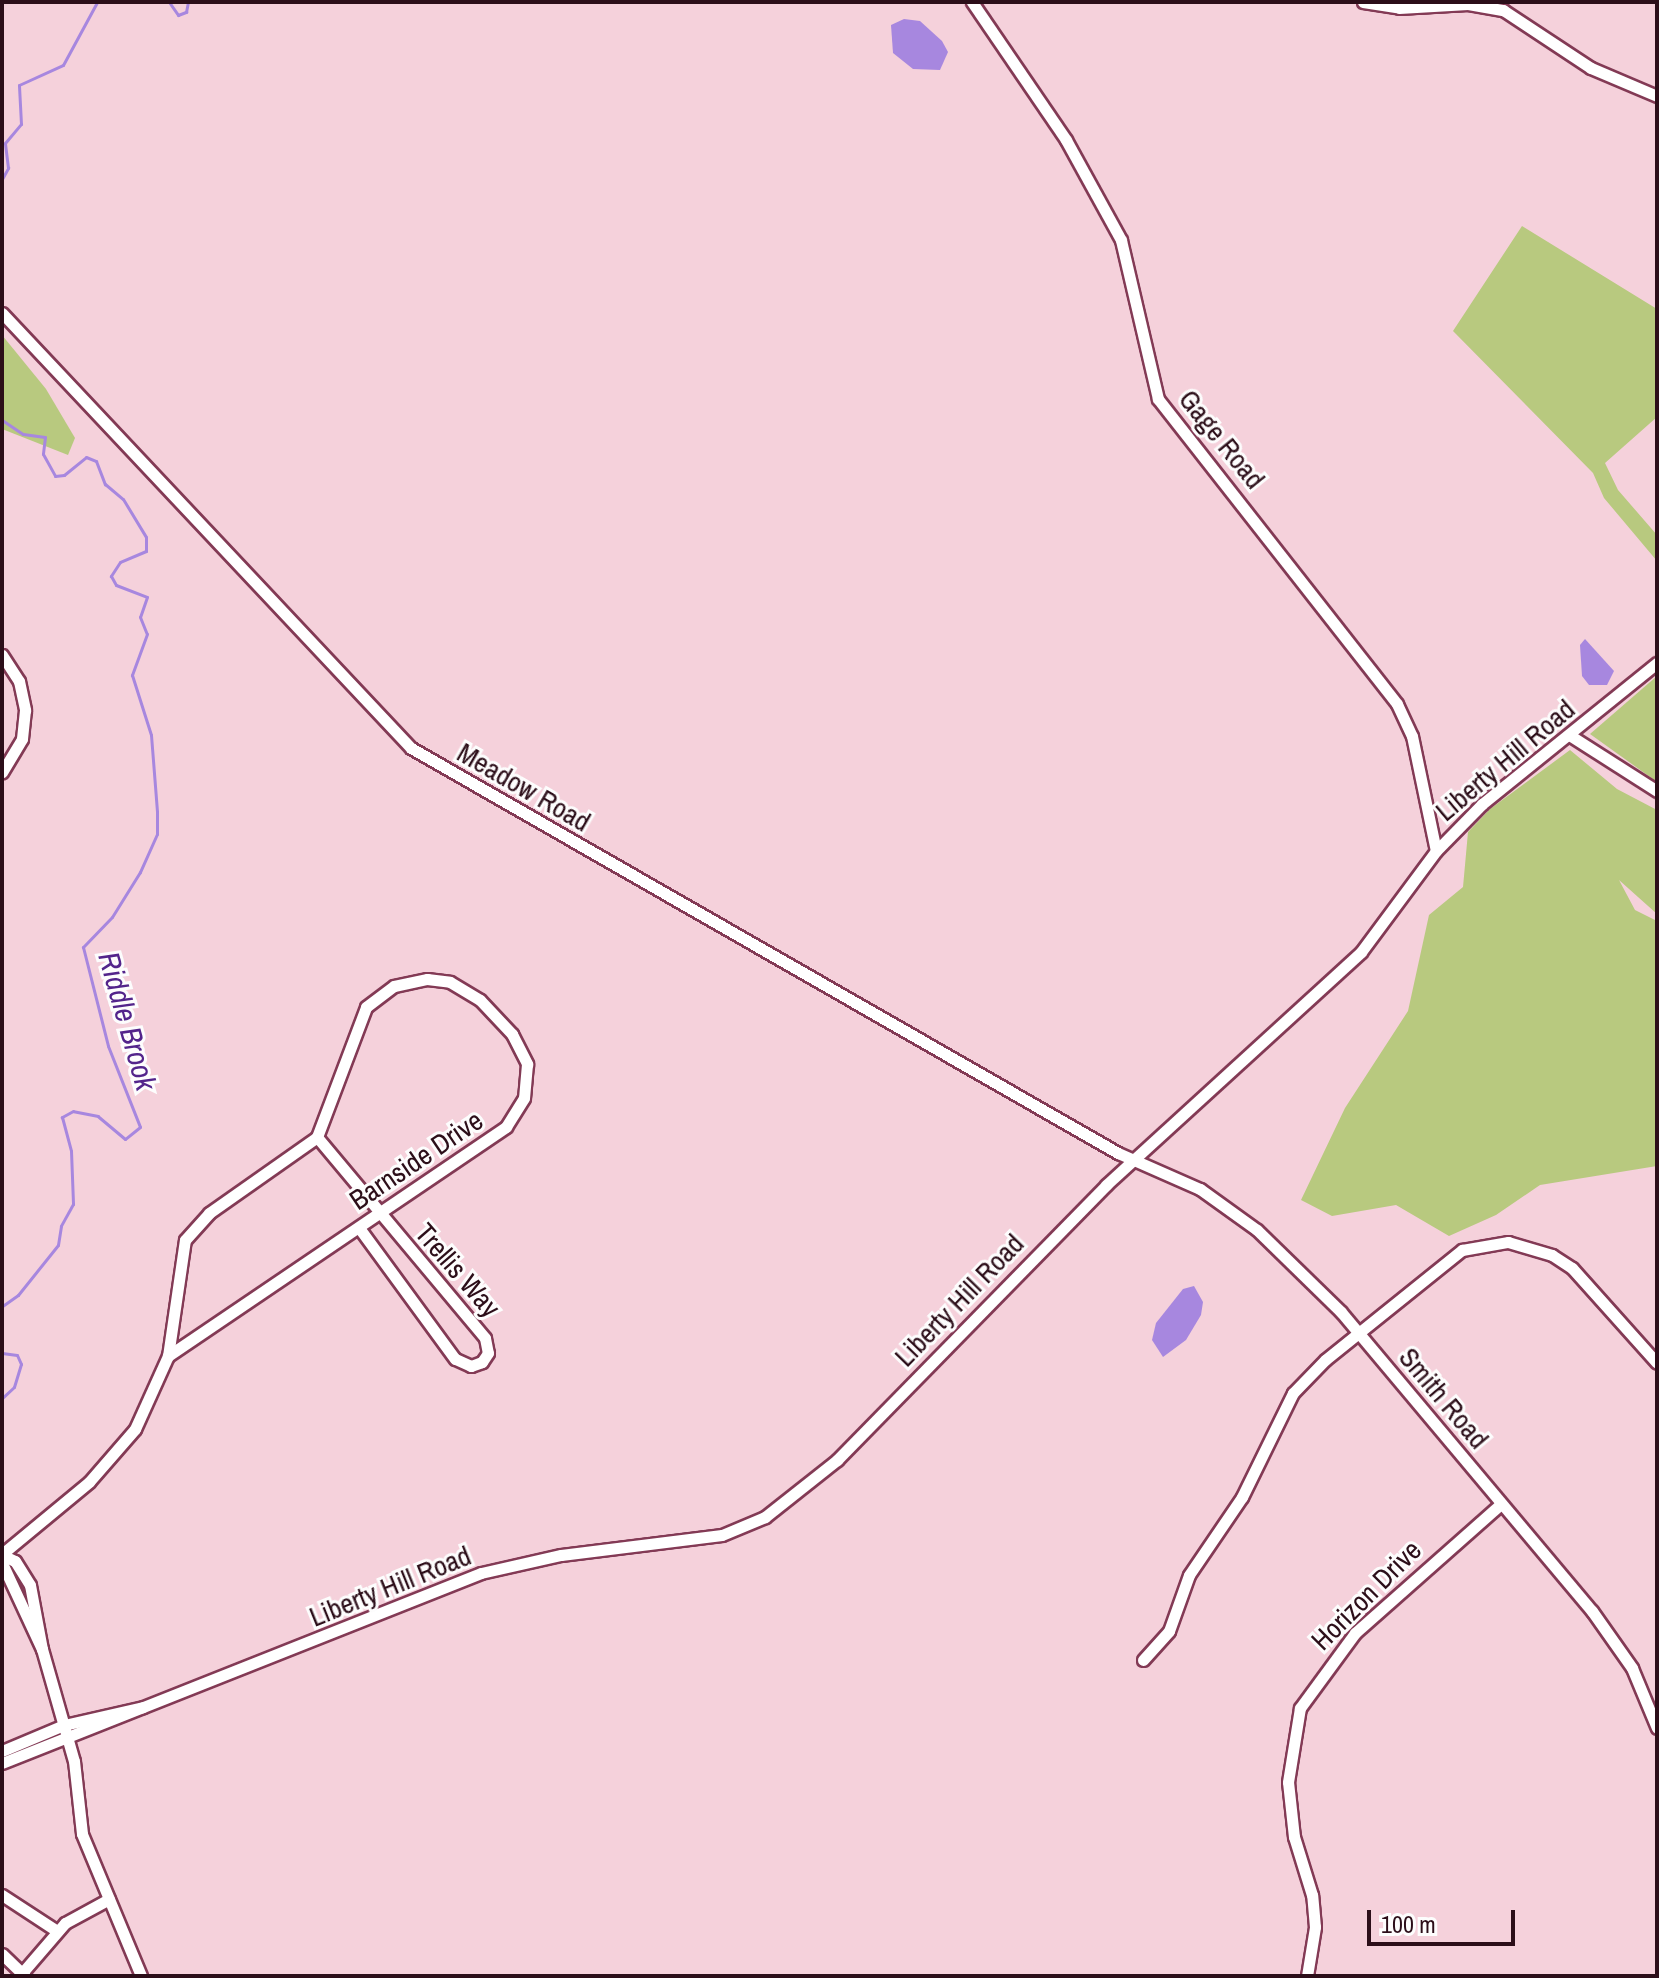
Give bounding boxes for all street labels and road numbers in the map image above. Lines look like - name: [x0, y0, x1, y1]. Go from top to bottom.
- street label: Gage Road: [1172, 383, 1272, 495]
- street label: Liberty Hill Road: [1429, 692, 1581, 828]
- street label: Meadow Road: [451, 735, 597, 839]
- street label: Barnside Drive: [343, 1103, 489, 1217]
- street label: Trellis Way: [408, 1216, 508, 1324]
- street label: Liberty Hill Road: [888, 1227, 1030, 1373]
- street label: Smith Road: [1392, 1341, 1496, 1455]
- street label: Horizon Drive: [1304, 1533, 1428, 1657]
- street label: Liberty Hill Road: [304, 1538, 476, 1634]

